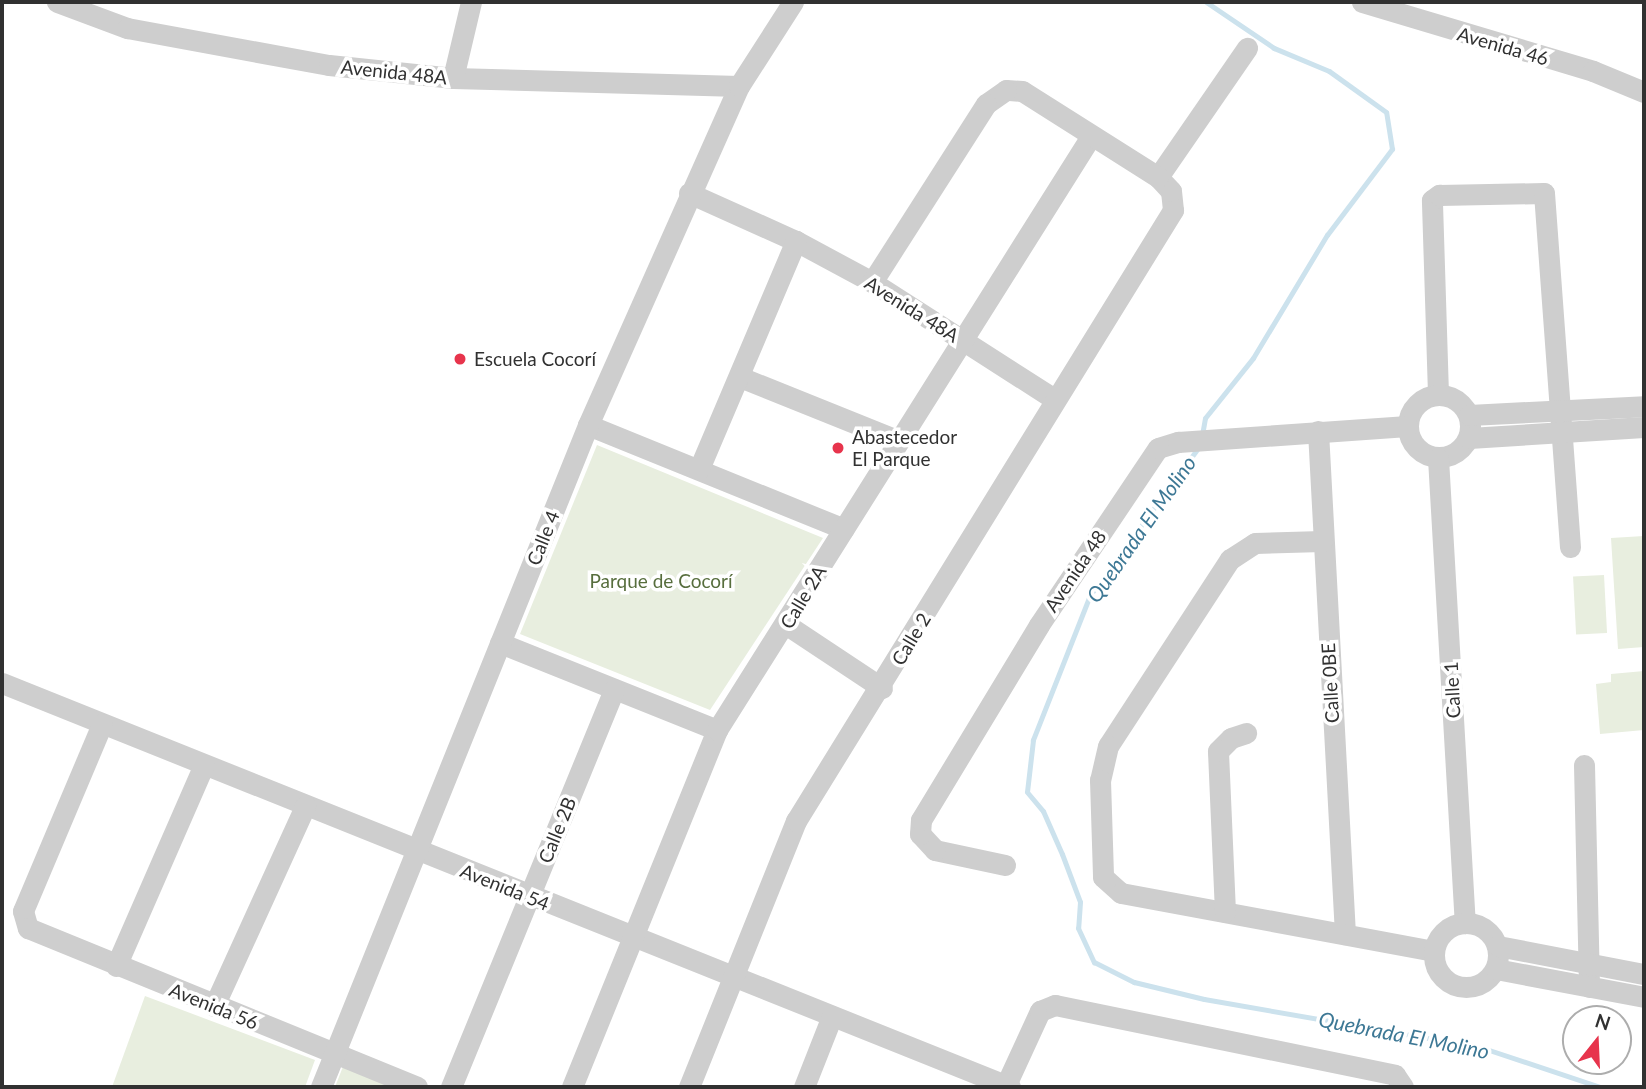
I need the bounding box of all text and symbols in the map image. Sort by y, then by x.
street label: Avenida 46 [1455,22,1551,70]
street label: Avenida 48A [340,55,448,89]
street label: Avenida 48A [861,271,963,347]
place label: Escuela Cocorí [474,348,596,370]
marker: Escuela Cocorí [452,351,468,367]
place label: Abastecedor El Parque [852,426,957,470]
marker: Abastecedor El Parque [830,440,846,456]
water label: Quebrada El Molino [1081,451,1201,607]
street label: Calle 4 [522,507,564,569]
street label: Avenida 48 [1039,526,1111,616]
street label: Calle 2A [775,561,831,633]
park label: Parque de Cocorí [589,570,733,592]
street label: Calle 2 [887,609,935,669]
street label: Calle 0BE [1317,642,1343,724]
street label: Calle 1 [1439,661,1465,719]
street label: Calle 2B [533,794,581,866]
street label: Avenida 54 [457,859,553,915]
street label: Avenida 56 [166,978,262,1034]
north arrow [1562,1005,1632,1075]
water label: Quebrada El Molino [1317,1006,1491,1064]
text: N [1593,1008,1614,1035]

